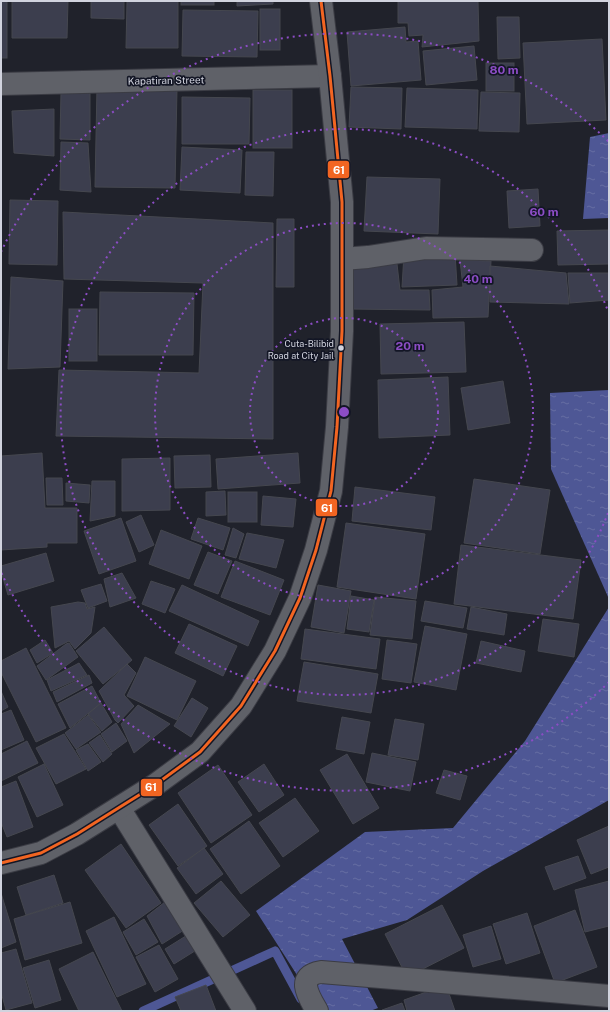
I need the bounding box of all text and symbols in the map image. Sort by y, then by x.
text: 80 m [489,63,519,77]
street label: Kapatiran Street [128,73,204,87]
line badge: 61 [327,160,350,179]
text: 61 [333,164,345,176]
text: 60 m [529,205,559,219]
text: 40 m [463,272,493,286]
place label: Cuta-Bilibid Road at City Jail [268,338,334,361]
text: 20 m [396,339,425,353]
marker: Cuta-Bilibid Road at City Jail [336,343,346,353]
centre of rings [337,405,351,419]
line badge: 61 [315,498,338,517]
text: 61 [321,502,333,514]
line badge: 61 [140,778,163,797]
text: 61 [145,781,157,793]

